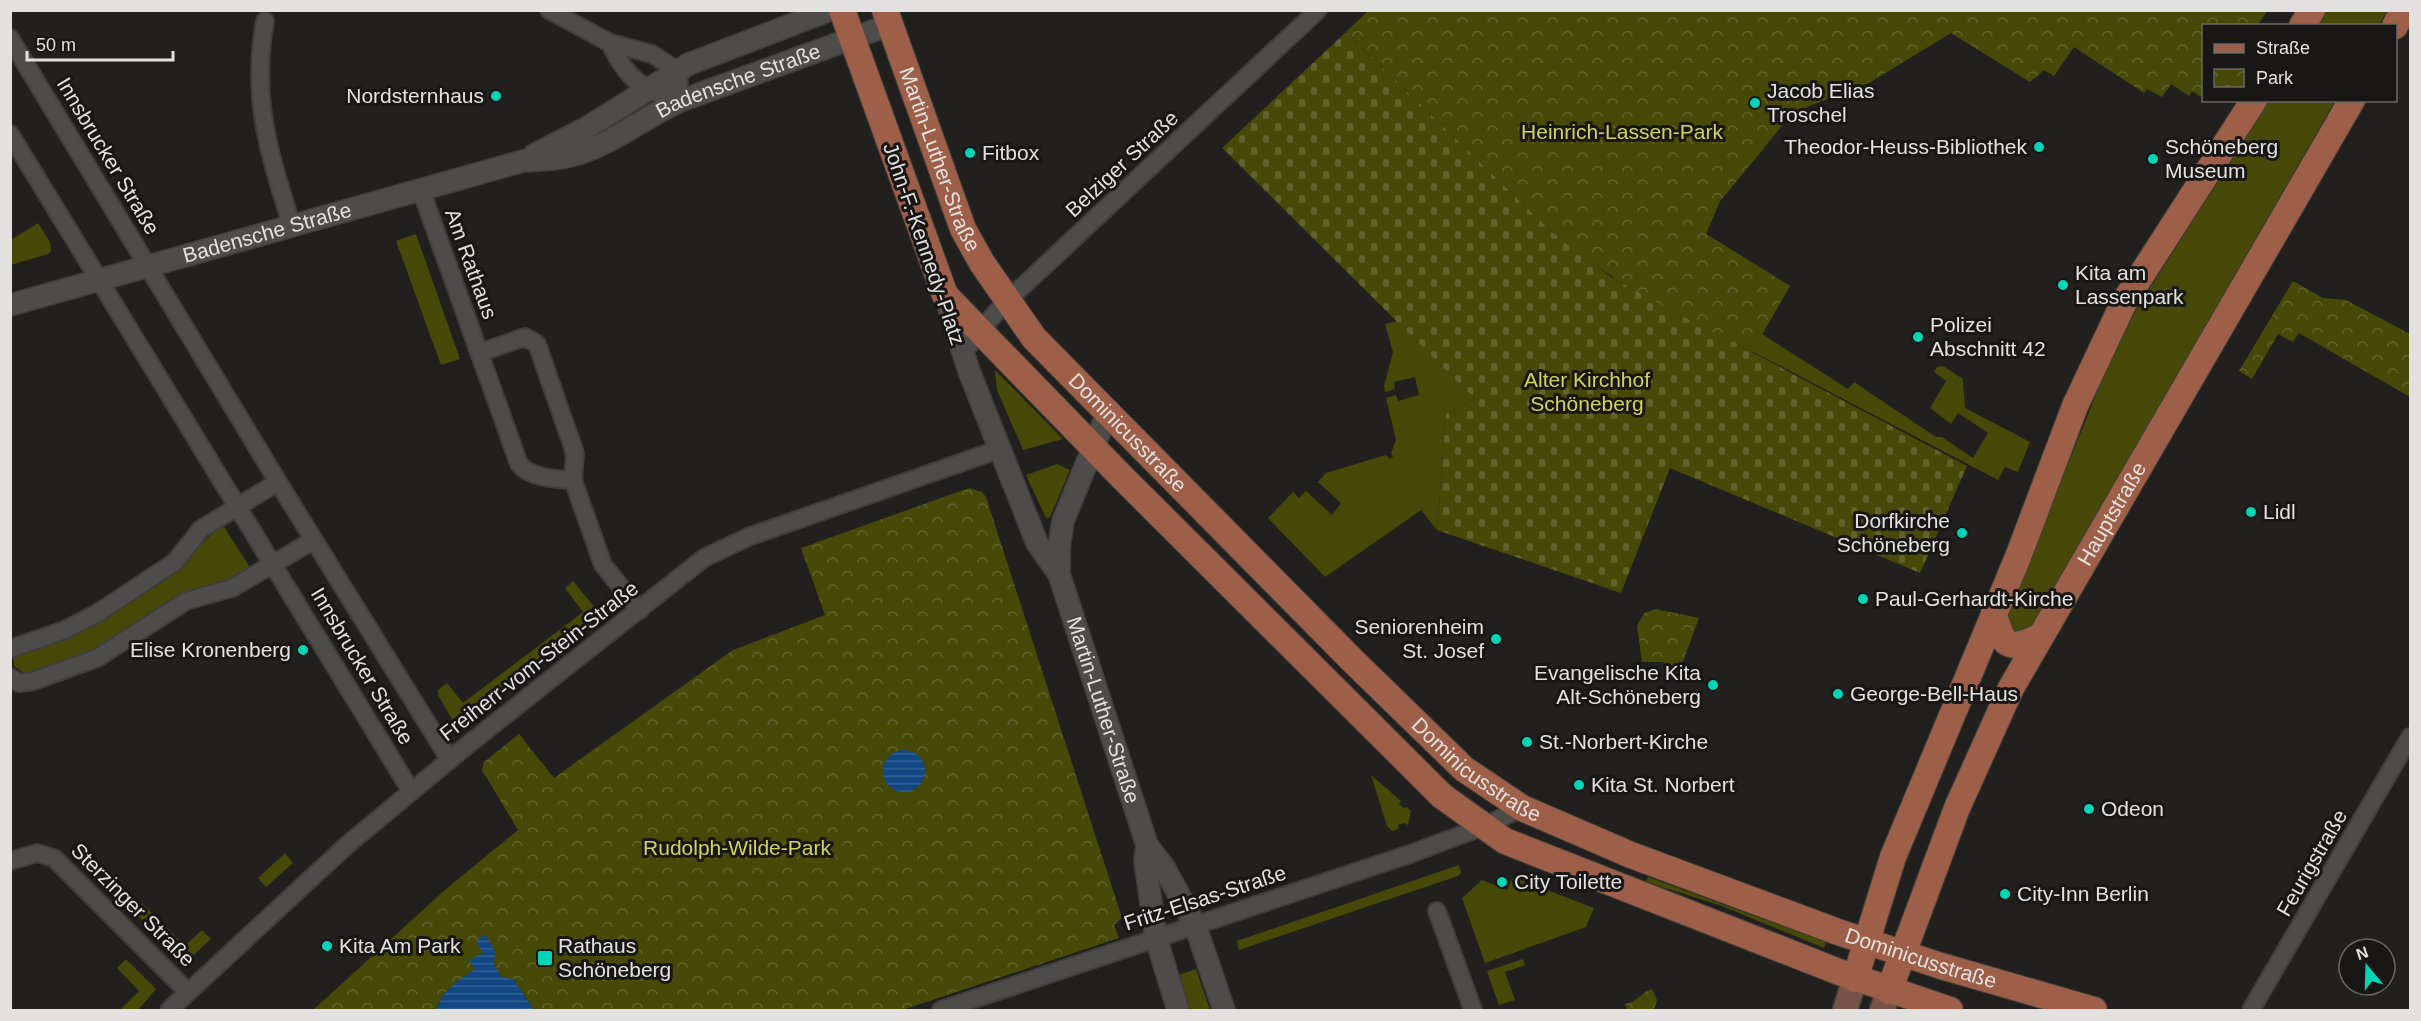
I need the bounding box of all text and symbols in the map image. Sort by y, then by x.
scale bar [27,24,172,62]
legend [2202,24,2397,102]
text: 50 m [36,35,76,55]
text: Straße [2256,38,2310,58]
street label: Badensche Straße [652,39,823,122]
street label: Martin-Luther-Straße [895,64,985,255]
text: Park [2256,68,2294,88]
street label: Innsbrucker Straße [53,73,164,238]
place label: Jacob Elias Troschel [1767,79,1874,126]
place label: Nordsternhaus [346,84,484,107]
marker: Nordsternhaus [489,89,503,103]
marker: Jacob Elias Troschel [1748,96,1762,110]
street label: Belziger Straße [1061,106,1182,221]
park label: Heinrich-Lassen-Park [1521,120,1723,143]
place label: Theodor-Heuss-Bibliothek [1784,135,2027,158]
place label: Schöneberg Museum [2165,135,2278,182]
street label: John-F.-Kennedy-Platz [879,140,970,348]
marker: Theodor-Heuss-Bibliothek [2032,140,2046,154]
place label: Fitbox [982,141,1040,164]
marker: Fitbox [963,146,977,160]
marker: Schöneberg Museum [2146,152,2160,166]
street label: Badensche Straße [180,198,354,267]
street label: Am Rathaus [441,206,502,322]
place label: Kita am Lassenpark [2075,261,2184,308]
marker: Kita am Lassenpark [2056,278,2070,292]
place label: Polizei Abschnitt 42 [1930,313,2046,360]
marker: Polizei Abschnitt 42 [1911,330,1925,344]
street label: Dominicusstraße [1064,368,1192,497]
park label: Alter Kirchhof Schöneberg [1524,368,1650,415]
street label: Hauptstraße [2073,458,2150,569]
place label: Lidl [2263,500,2296,523]
marker: Lidl [2244,505,2258,519]
place label: Dorfkirche Schöneberg [1837,509,1950,556]
marker: Dorfkirche Schöneberg [1955,526,1969,540]
street label: Freiherr-vom-Stein-Straße [435,576,642,745]
street label: Innsbrucker Straße [307,583,418,748]
place label: Paul-Gerhardt-Kirche [1875,587,2073,610]
marker: Paul-Gerhardt-Kirche [1856,592,1870,606]
street label: Martin-Luther-Straße [1063,614,1145,806]
place label: Seniorenheim St. Josef [1354,615,1484,662]
marker: Seniorenheim St. Josef [1489,632,1503,646]
place label: Elise Kronenberg [130,638,291,661]
marker: Elise Kronenberg [296,643,310,657]
place label: Evangelische Kita Alt-Schöneberg [1534,661,1701,708]
marker: Evangelische Kita Alt-Schöneberg [1706,678,1720,692]
place label: George-Bell-Haus [1850,682,2018,705]
marker: George-Bell-Haus [1831,687,1845,701]
street label: Dominicusstraße [1407,713,1545,826]
place label: St.-Norbert-Kirche [1539,730,1708,753]
marker: St.-Norbert-Kirche [1520,735,1534,749]
place label: Kita St. Norbert [1591,773,1735,796]
marker: Kita St. Norbert [1572,778,1586,792]
place label: Odeon [2101,797,2164,820]
marker: Odeon [2082,802,2096,816]
street label: Feurigstraße [2272,805,2351,920]
park label: Rudolph-Wilde-Park [643,836,831,859]
street label: Sterzinger Straße [67,838,200,971]
street label: Fritz-Elsas-Straße [1121,860,1289,935]
place label: City Toilette [1514,870,1622,893]
marker: City Toilette [1495,875,1509,889]
place label: City-Inn Berlin [2017,882,2149,905]
marker: City-Inn Berlin [1998,887,2012,901]
street label: Dominicusstraße [1842,923,1999,992]
place label: Kita Am Park [339,934,461,957]
place label: Rathaus Schöneberg [558,934,671,981]
north arrow [2337,937,2397,997]
marker: Kita Am Park [320,939,334,953]
text: N [2354,943,2371,963]
marker: Rathaus Schöneberg [536,949,554,967]

